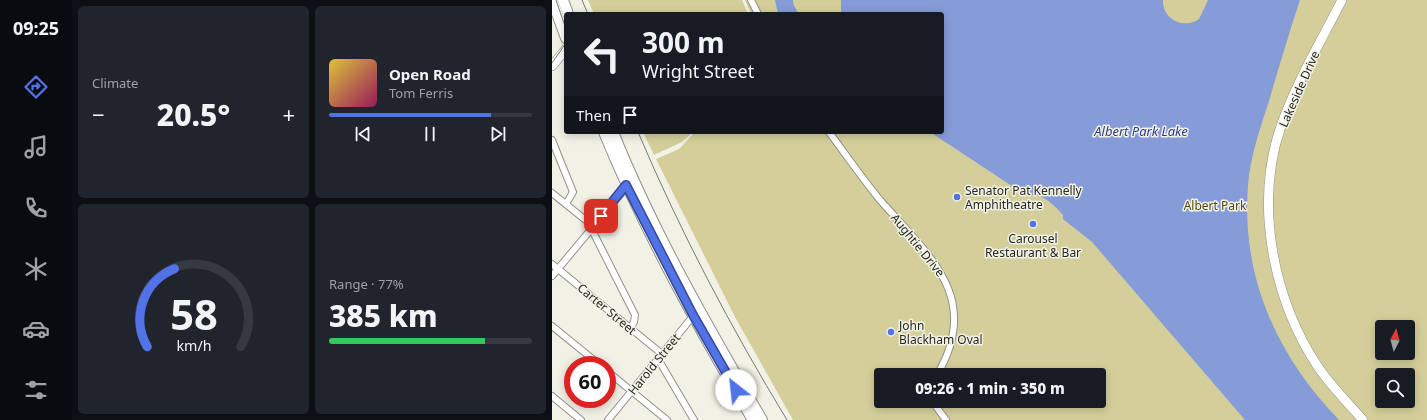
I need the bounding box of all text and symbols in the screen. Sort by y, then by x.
text: 09:25 [13,16,59,40]
text: 300 m [642,23,725,61]
icon: left [576,28,628,80]
street label: Lakeside Drive [1275,48,1324,130]
text: Wright Street [642,59,754,83]
text: Open Road [389,64,471,84]
icon: directions [22,73,50,101]
text: Climate [92,74,138,92]
text: Tom Ferris [389,84,453,102]
text: 20.5° [157,94,230,135]
text: − [92,99,105,129]
text: + [282,99,295,129]
icon: arrive [619,104,641,126]
text: Then [576,105,611,125]
water label: Albert Park Lake [1093,122,1188,140]
icon: previous [352,123,374,145]
icon: pause [419,123,441,145]
icon: next [487,123,509,145]
icon: music [22,133,50,161]
place label: Senator Pat Kennelly Amphitheatre [965,182,1083,213]
marker: Senator Pat Kennelly Amphitheatre [952,192,962,202]
icon: phone [22,194,50,222]
park label: Albert Park [1184,197,1247,214]
pin [584,199,618,233]
icon: arrive [590,205,612,227]
street label: Aughtie Drive [887,210,949,280]
marker: Carousel Restaurant & Bar [1028,219,1038,229]
place label: Carousel Restaurant & Bar [985,230,1081,261]
icon: climate [22,255,50,283]
text: Range · 77% [329,275,404,293]
street label: Carter Street [574,279,641,339]
text: 58 [170,286,217,342]
text: 385 km [329,295,438,336]
icon: car [22,315,50,343]
place label: John Blackham Oval [898,317,983,348]
north arrow [1375,320,1415,360]
map controls [1375,320,1415,408]
marker: John Blackham Oval [886,327,896,337]
street label: Harold Street [624,329,685,398]
text: km/h [176,336,211,355]
speed limit sign: 60 [564,356,616,408]
button: search [1375,368,1415,408]
position arrow [715,369,757,411]
icon: filters [22,376,50,404]
text: 09:26 · 1 min · 350 m [915,378,1065,398]

